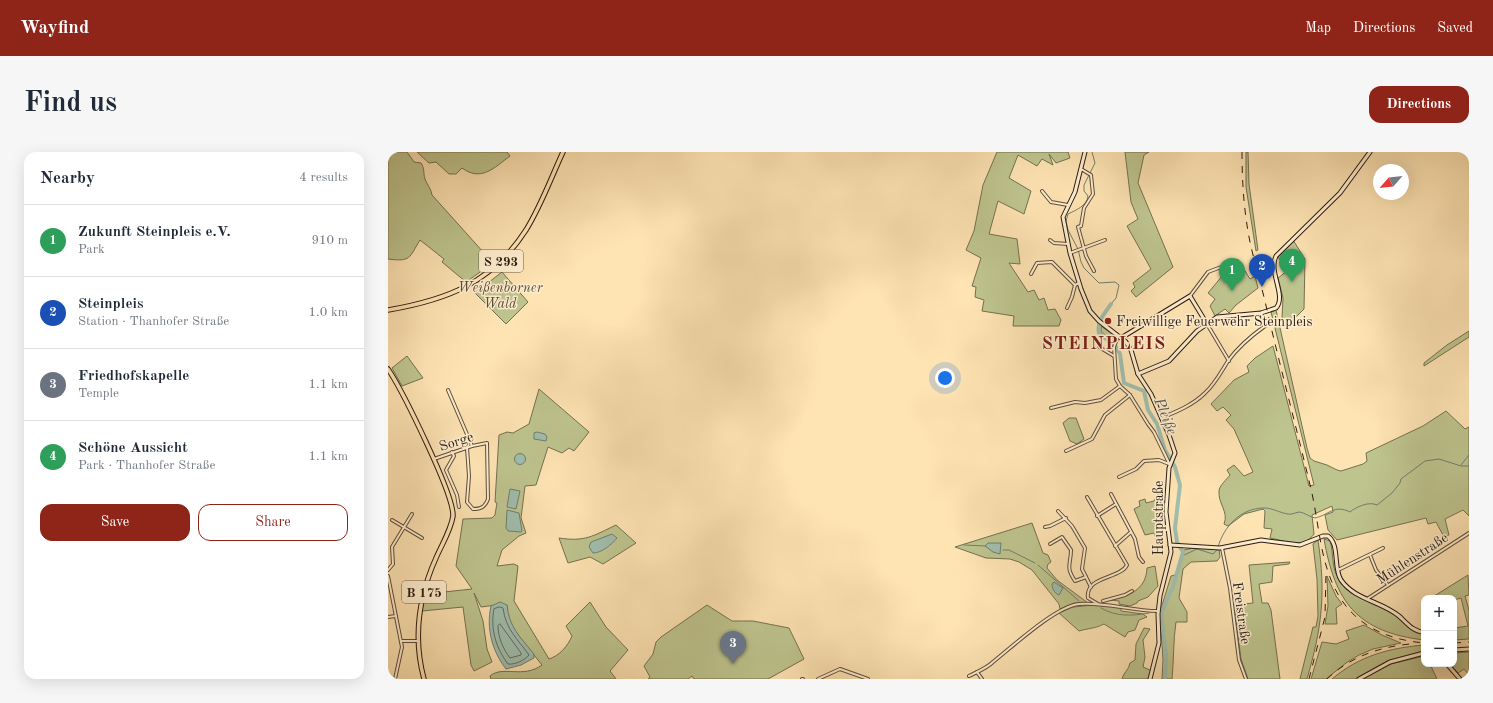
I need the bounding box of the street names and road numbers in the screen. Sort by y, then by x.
road number: S 293 [479,250,523,272]
street label: Sorge [437,430,475,454]
street label: Hauptstraße [1152,480,1166,556]
street label: Mühlenstraße [1374,531,1451,587]
road number: B 175 [402,581,446,603]
street label: Freistraße [1230,581,1252,645]

